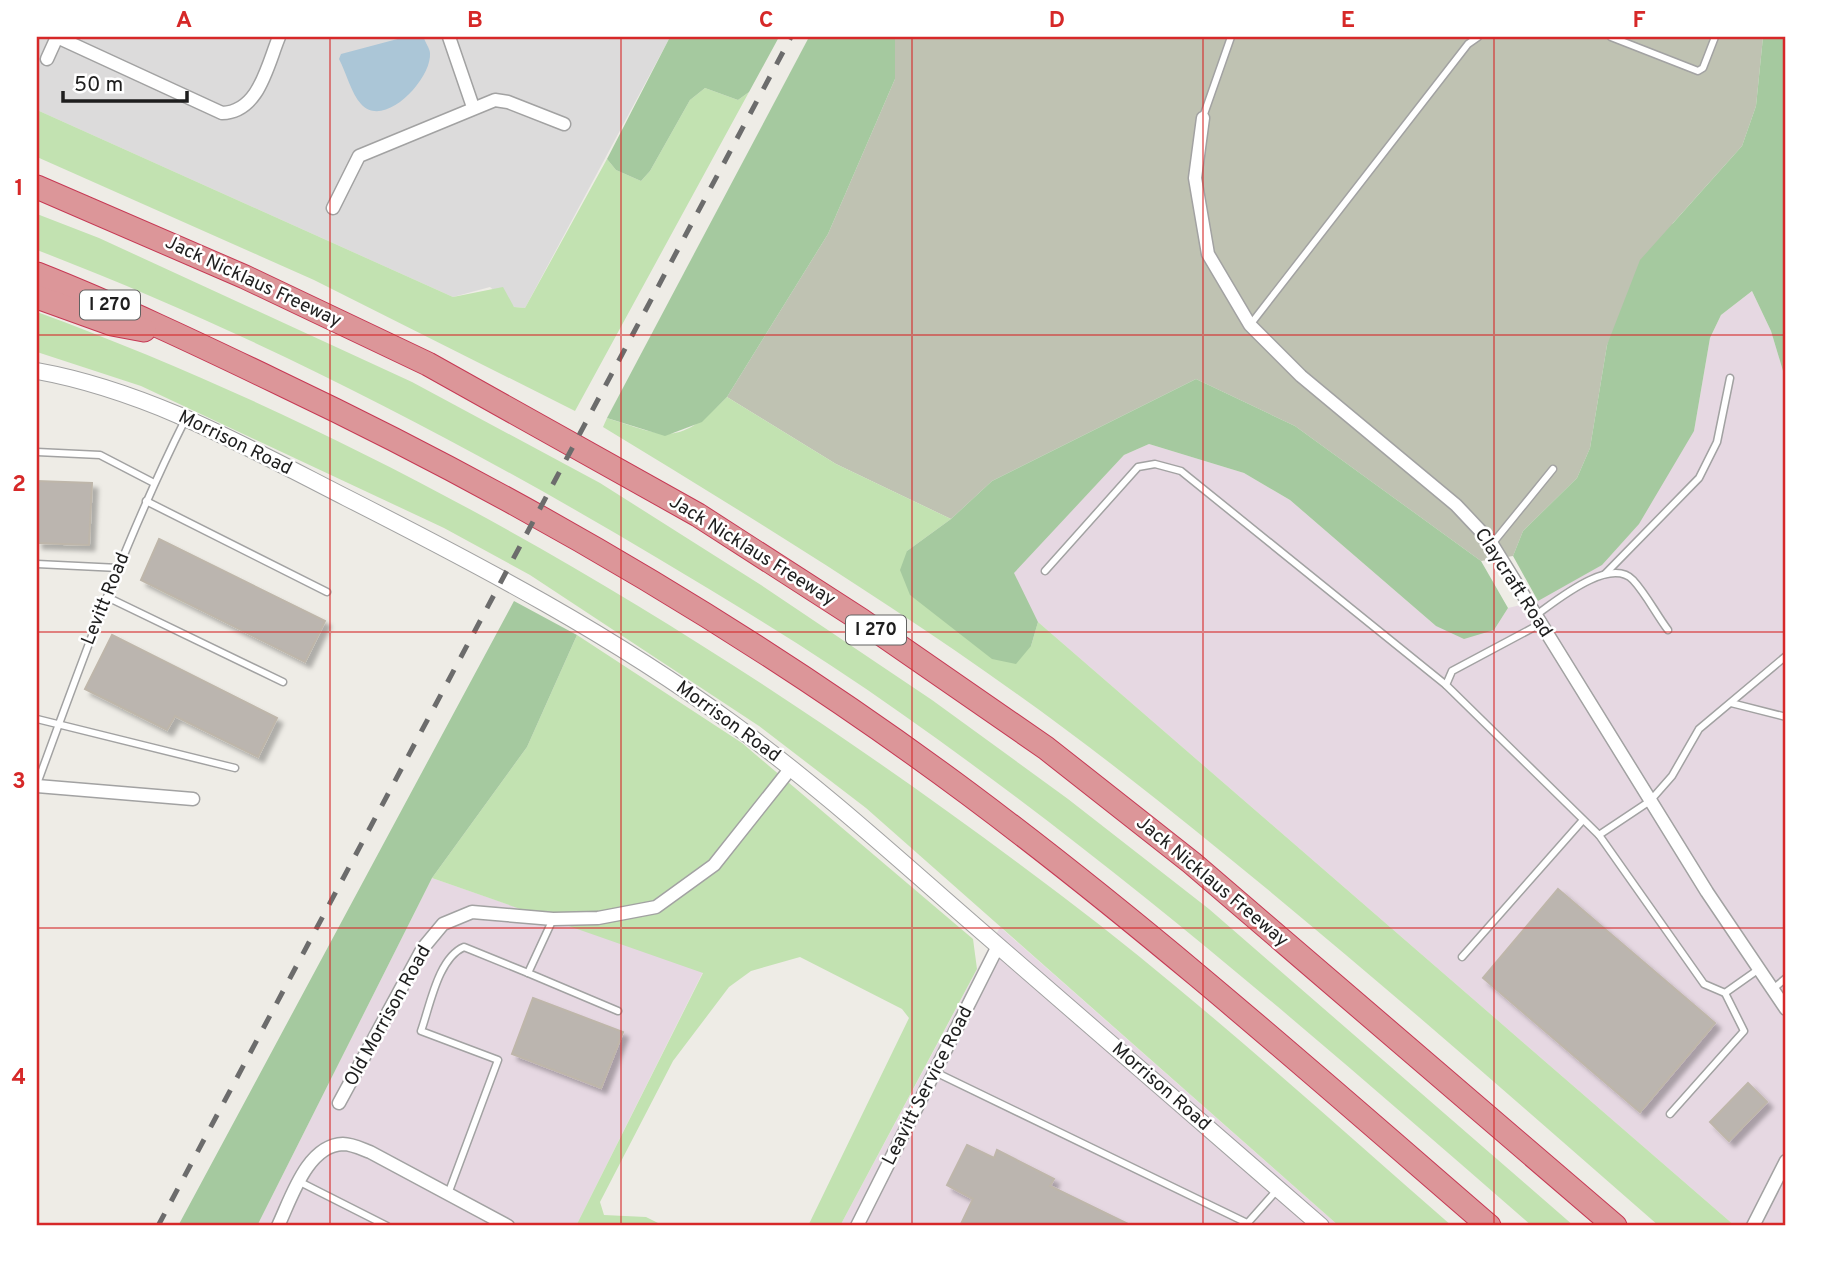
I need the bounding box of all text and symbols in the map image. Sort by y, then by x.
text: A [176,7,192,36]
text: B [467,7,483,36]
text: C [759,7,773,36]
text: D [1049,7,1065,36]
text: E [1341,7,1355,36]
text: F [1632,7,1646,36]
scale bar [63,60,187,104]
text: 50 m [74,72,123,99]
text: 1 [14,175,24,204]
street label: Jack Nicklaus Freeway [161,231,345,333]
road number: I 270 [80,290,140,320]
street label: Morrison Road [174,405,296,481]
text: 2 [12,471,26,500]
street label: Jack Nicklaus Freeway [664,490,840,612]
street label: Claycraft Road [1469,524,1557,642]
street label: Levitt Road [77,549,135,649]
road number: I 270 [846,616,906,644]
street label: Morrison Road [671,676,785,768]
text: 3 [12,768,26,797]
street label: Jack Nicklaus Freeway [1131,811,1293,953]
street label: Old Morrison Road [339,941,437,1091]
street label: Leavitt Service Road [877,1002,979,1170]
street label: Morrison Road [1106,1037,1216,1137]
text: 4 [12,1064,26,1093]

